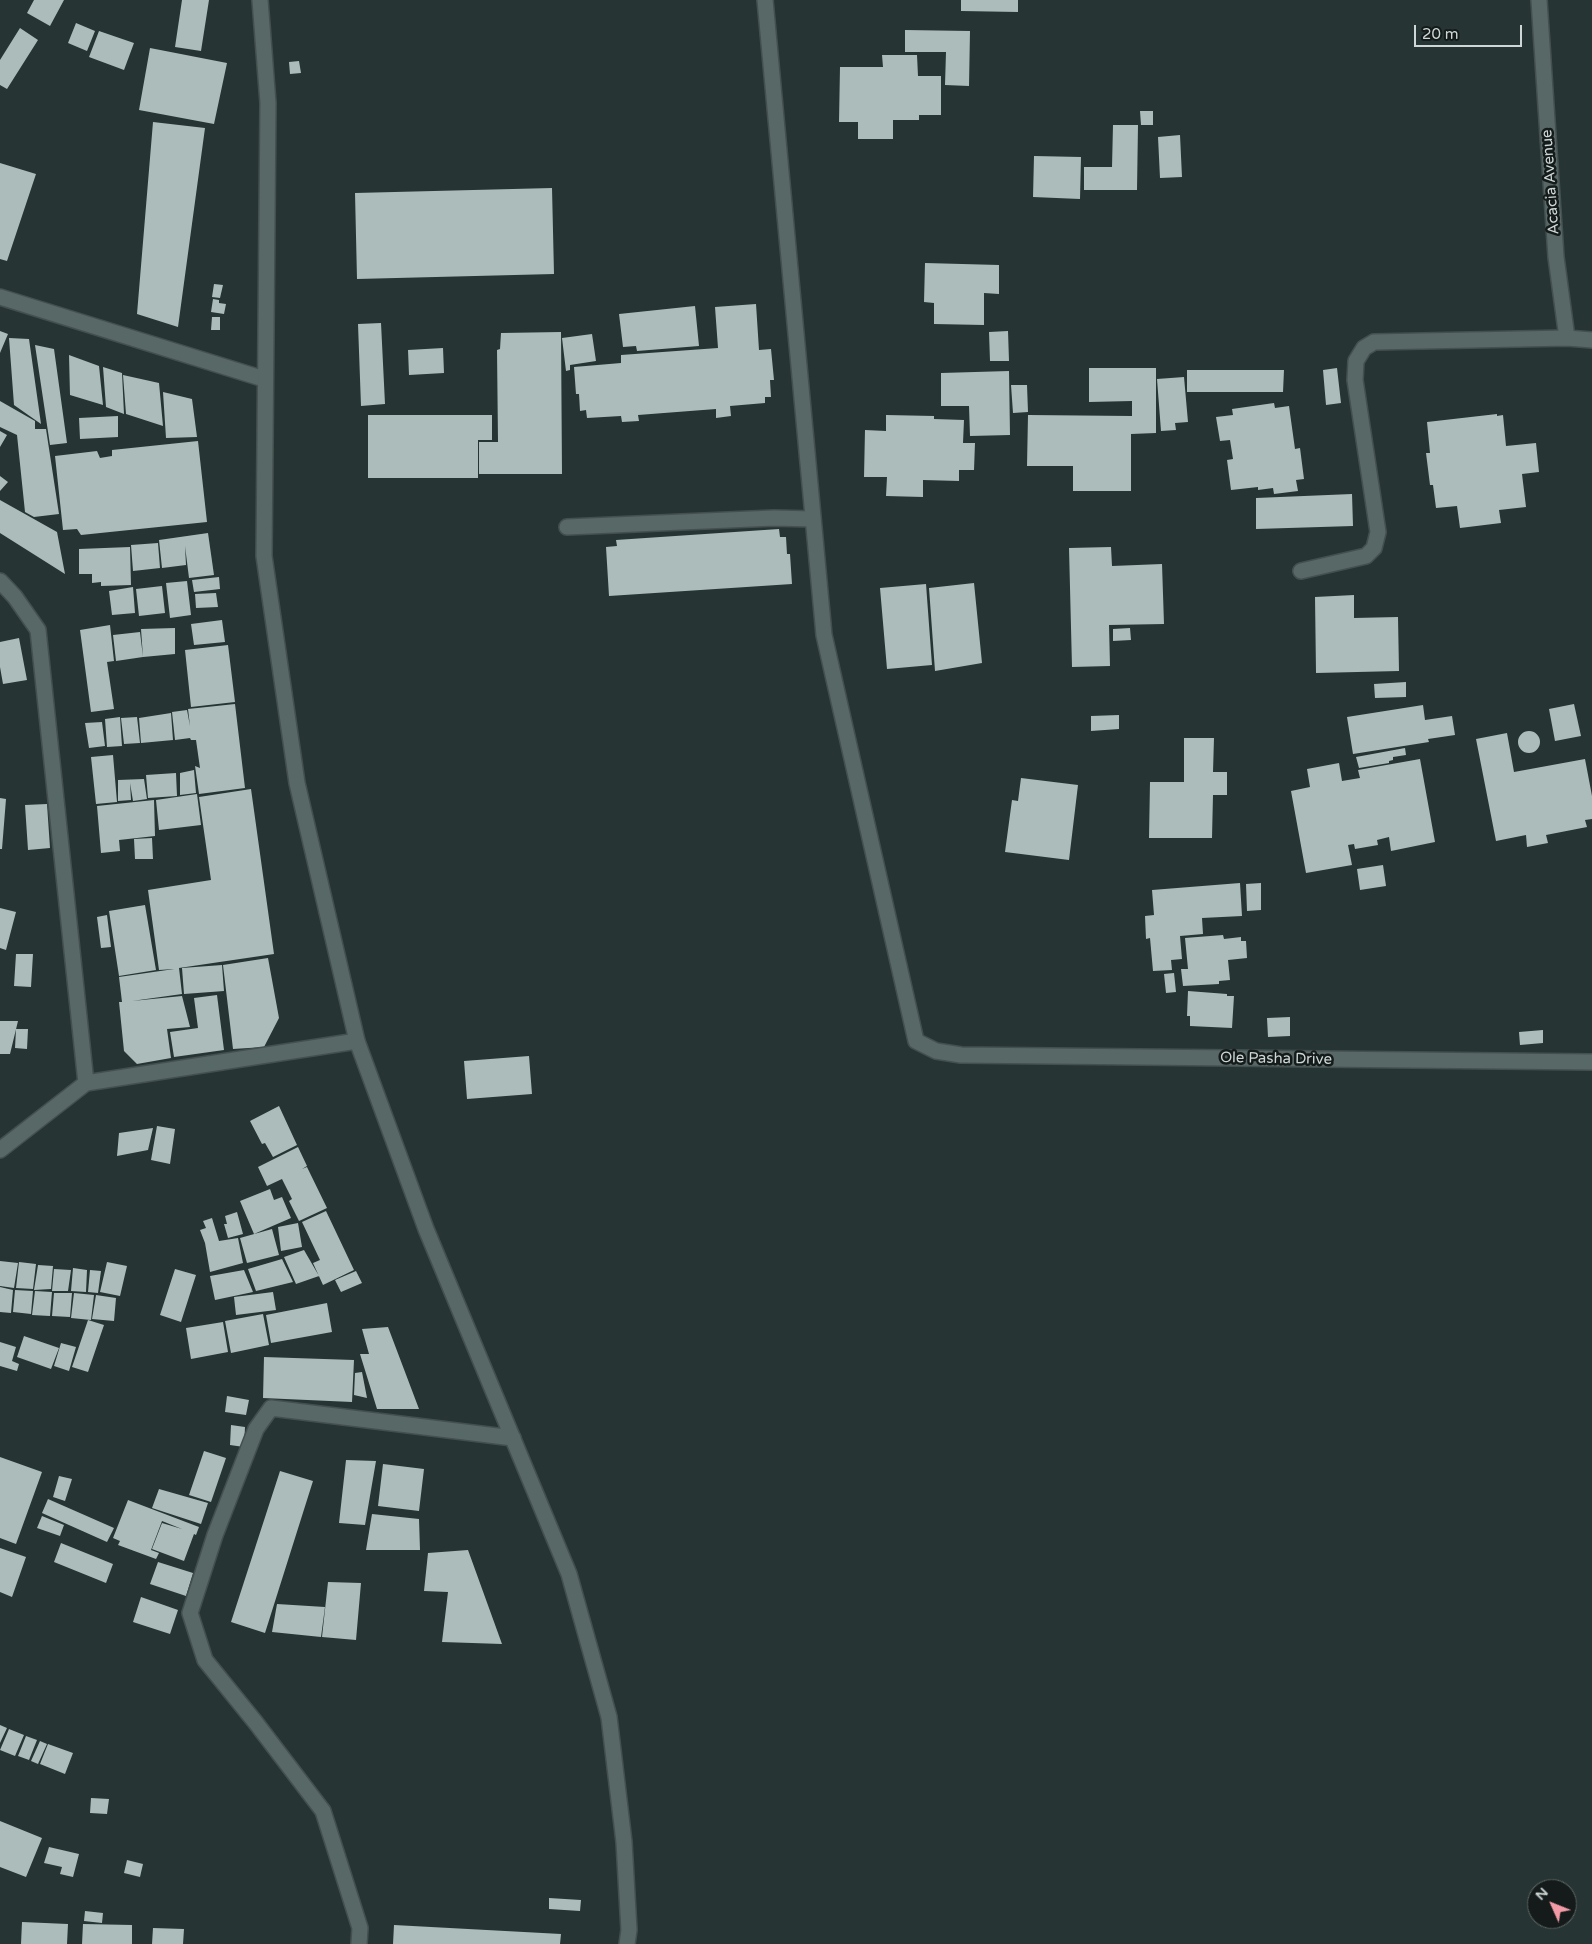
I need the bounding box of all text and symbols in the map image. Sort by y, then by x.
scale bar [1417,15,1524,47]
text: 20 m [1422,25,1459,43]
street label: Acacia Avenue [1538,129,1564,235]
street label: Ole Pasha Drive [1220,1049,1332,1069]
north arrow [1527,1879,1577,1929]
text: N [1532,1884,1552,1904]

